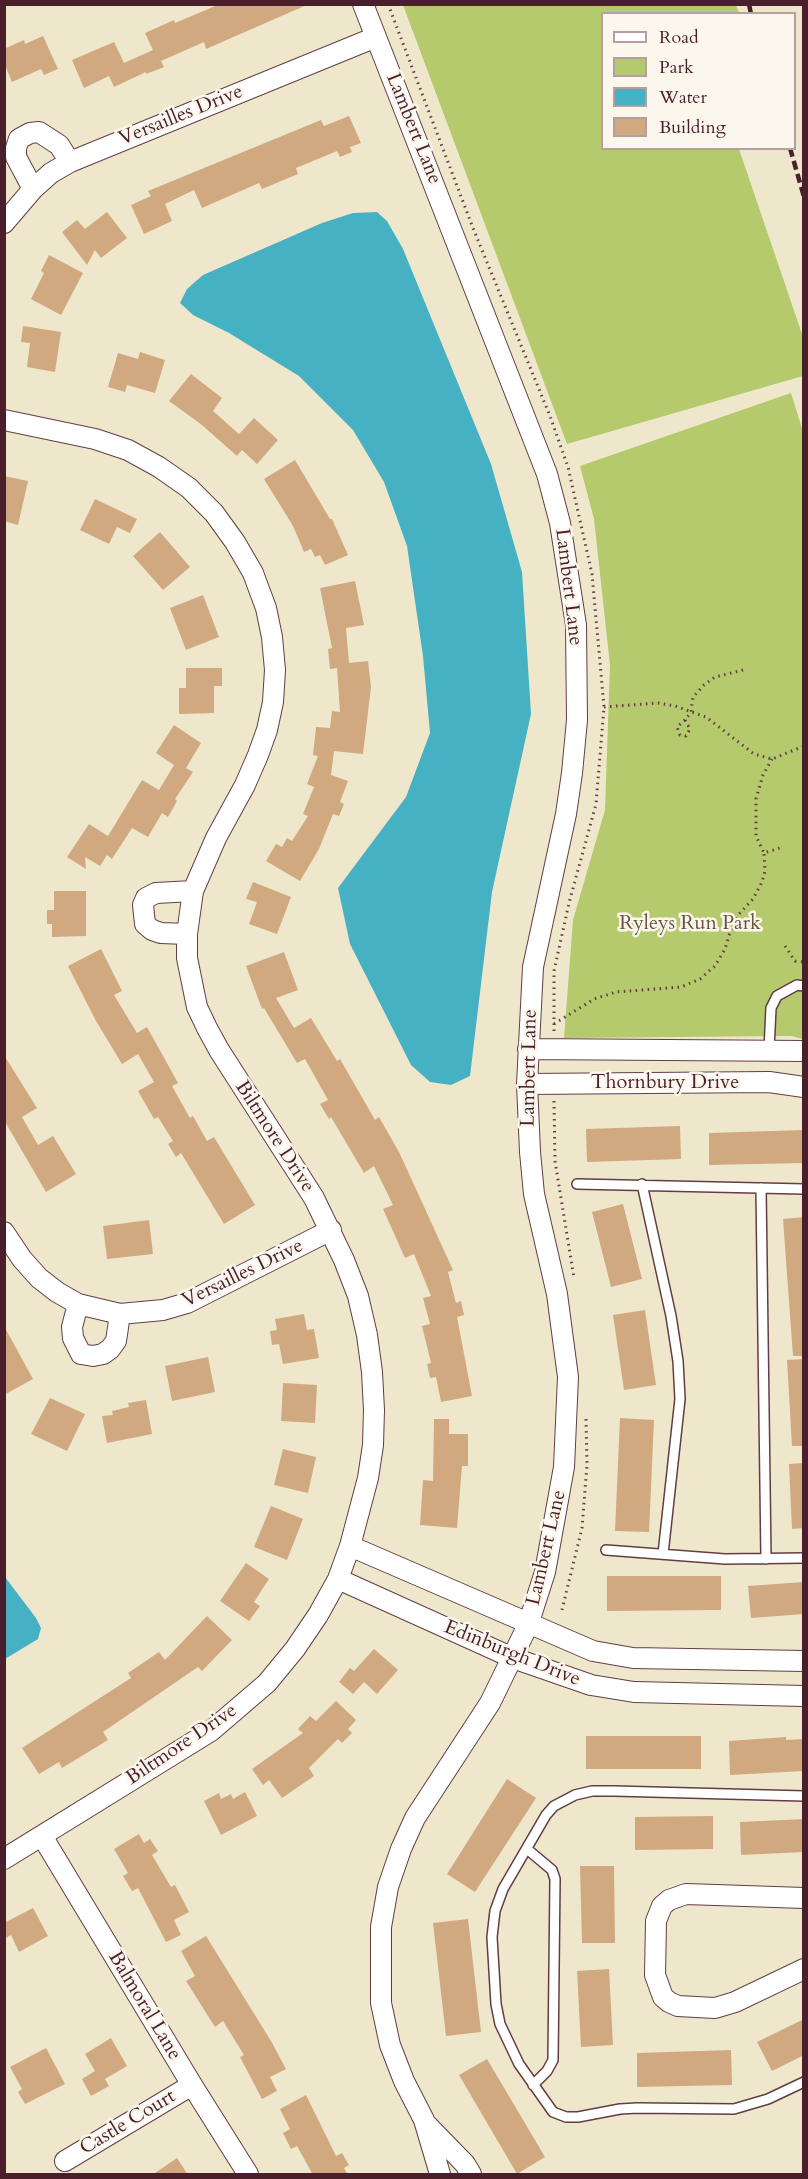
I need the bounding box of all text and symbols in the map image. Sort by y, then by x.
legend [601,12,796,150]
text: Road [659,25,699,50]
text: Park [659,55,694,80]
street label: Lambert Lane [380,70,446,188]
street label: Versailles Drive [115,80,247,152]
text: Water [659,85,707,110]
text: Building [659,115,726,140]
street label: Lambert Lane [549,527,587,647]
park label: Ryleys Run Park [619,912,761,936]
street label: Lambert Lane [517,1009,543,1127]
street label: Thornbury Drive [591,1071,739,1095]
street label: Biltmore Drive [229,1077,319,1197]
street label: Versailles Drive [179,1234,307,1314]
street label: Lambert Lane [522,1488,572,1608]
street label: Edinburgh Drive [440,1616,584,1692]
street label: Biltmore Drive [122,1699,242,1791]
street label: Balmoral Lane [102,1947,186,2065]
street label: Castle Court [76,2085,180,2161]

